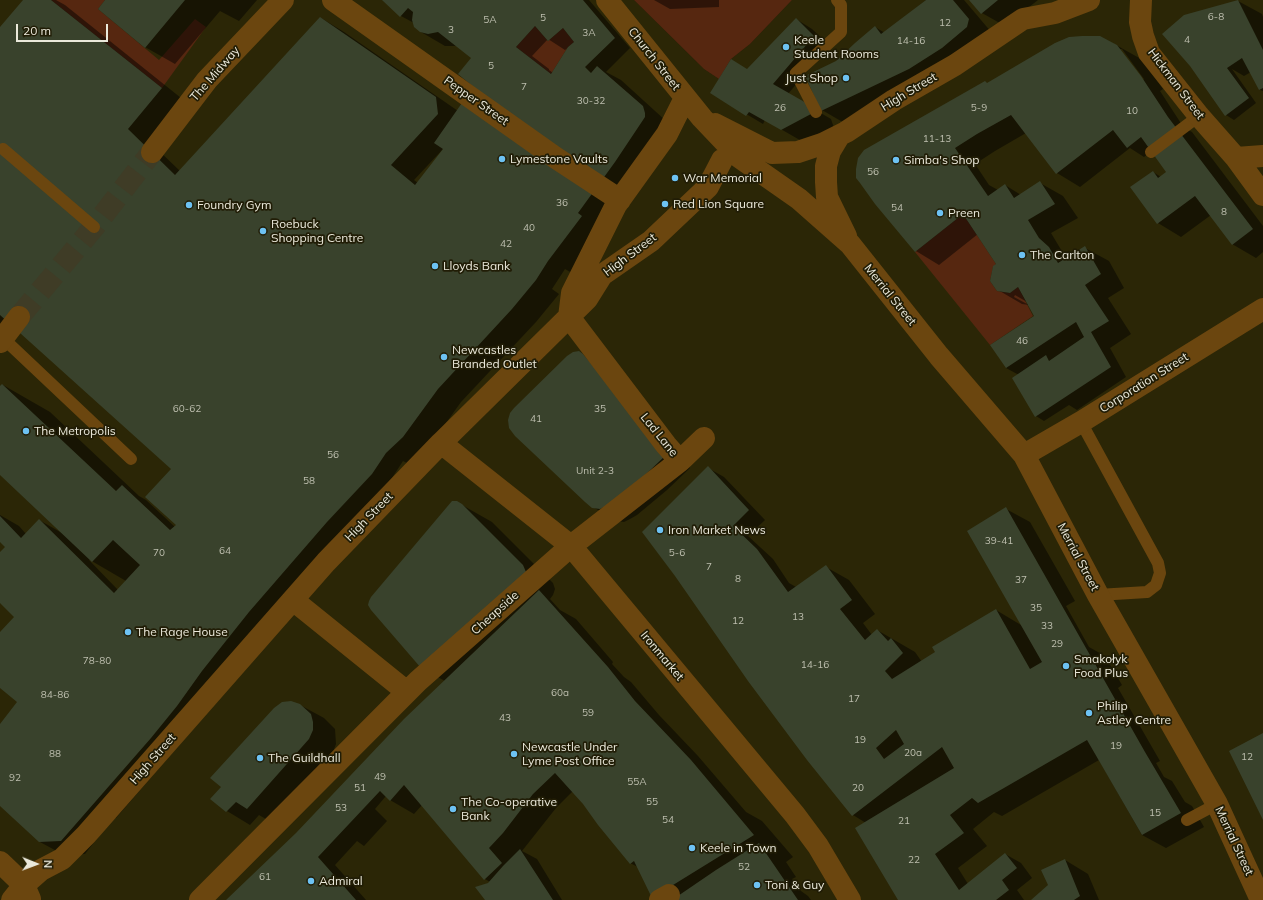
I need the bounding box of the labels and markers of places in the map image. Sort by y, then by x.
place label: Keele Student Rooms [794,33,879,61]
marker: Keele Student Rooms [781,42,791,52]
place label: Just Shop [785,71,838,85]
marker: Just Shop [841,73,851,83]
place label: Lymestone Vaults [510,152,608,166]
place label: Simba's Shop [904,153,980,167]
marker: Lymestone Vaults [497,154,507,164]
marker: Simba's Shop [891,155,901,165]
place label: War Memorial [683,171,762,185]
marker: War Memorial [670,173,680,183]
place label: Red Lion Square [673,197,764,211]
place label: Foundry Gym [197,198,271,212]
marker: Red Lion Square [660,199,670,209]
marker: Foundry Gym [184,200,194,210]
place label: Preen [948,206,980,220]
marker: Preen [935,208,945,218]
place label: Roebuck Shopping Centre [271,217,363,245]
marker: Roebuck Shopping Centre [258,226,268,236]
place label: The Carlton [1030,248,1094,262]
marker: The Carlton [1017,250,1027,260]
place label: Lloyds Bank [443,259,510,273]
marker: Lloyds Bank [430,261,440,271]
place label: Newcastles Branded Outlet [452,343,537,371]
marker: Newcastles Branded Outlet [439,352,449,362]
place label: The Metropolis [34,424,116,438]
marker: The Metropolis [21,426,31,436]
place label: Iron Market News [668,523,766,537]
marker: Iron Market News [655,525,665,535]
place label: The Rage House [136,625,228,639]
marker: The Rage House [123,627,133,637]
place label: Smakołyk Food Plus [1074,652,1128,680]
marker: Smakołyk Food Plus [1061,661,1071,671]
place label: Philip Astley Centre [1097,699,1171,727]
marker: Philip Astley Centre [1084,708,1094,718]
place label: Newcastle Under Lyme Post Office [522,740,617,768]
marker: Newcastle Under Lyme Post Office [509,749,519,759]
place label: The Guildhall [268,751,340,765]
marker: The Guildhall [255,753,265,763]
place label: The Co-operative Bank [461,795,557,823]
marker: The Co-operative Bank [448,804,458,814]
place label: Keele in Town [700,841,777,855]
marker: Keele in Town [687,843,697,853]
place label: Admiral [319,874,363,888]
marker: Admiral [306,876,316,886]
place label: Toni & Guy [765,878,824,892]
marker: Toni & Guy [752,880,762,890]

